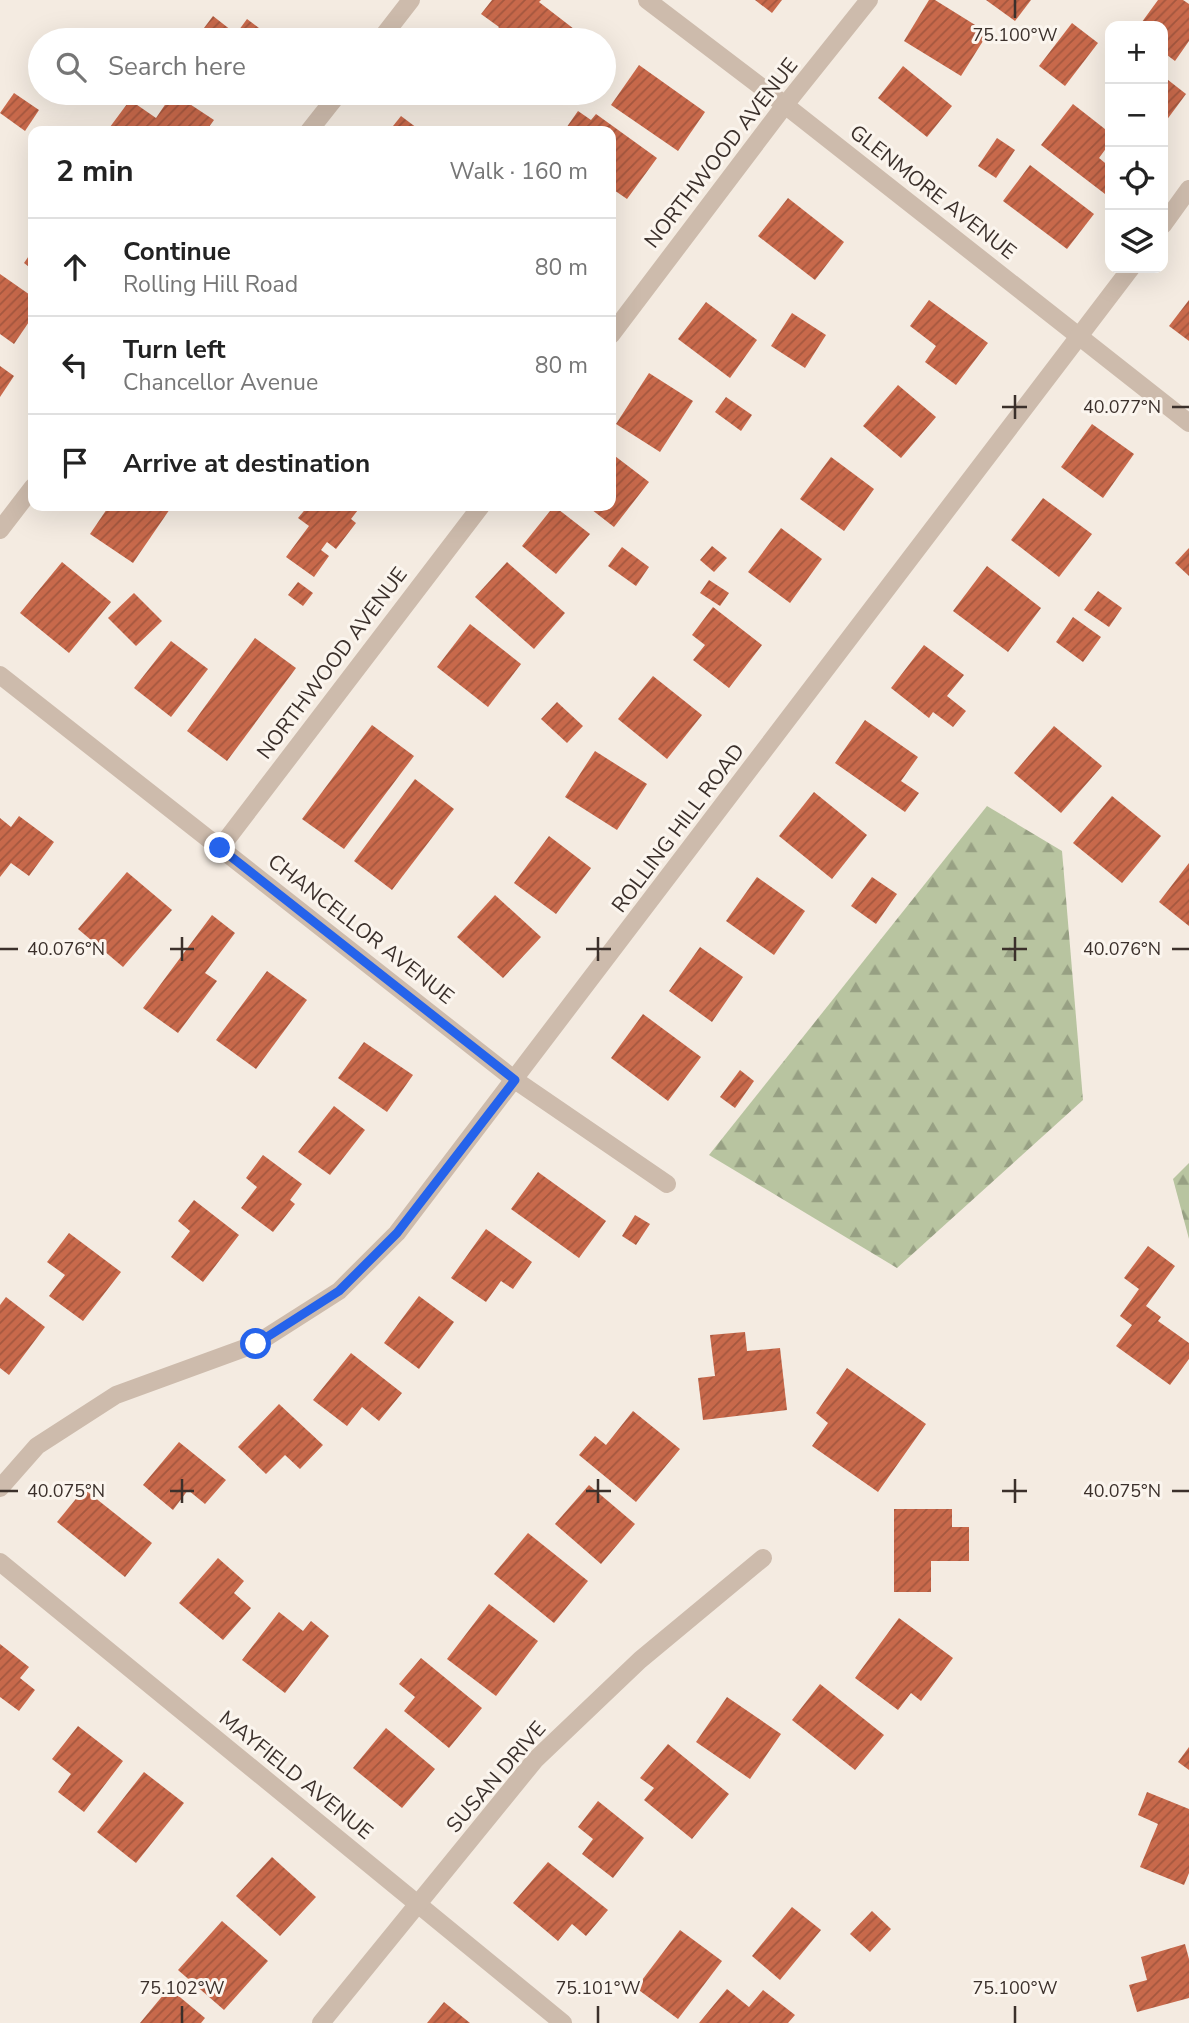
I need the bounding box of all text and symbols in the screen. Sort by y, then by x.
map controls [1105,21,1168,273]
button: + [1105,21,1168,84]
text: 75.100°W [973,23,1058,47]
search box [28,28,616,105]
icon: search [52,48,90,86]
text: Search here [108,49,246,84]
street label: NORTHWOOD AVENUE [638,52,804,254]
button: − [1105,84,1168,147]
street label: GLENMORE AVENUE [844,118,1022,266]
button: locate [1105,147,1168,210]
text: 2 min [56,151,134,192]
text: Walk · 160 m [449,156,588,187]
button: layers [1105,210,1168,273]
text: Continue [123,234,231,269]
icon: ahead [56,248,94,286]
text: 80 m [535,252,588,283]
text: Rolling Hill Road [123,269,298,300]
text: Turn left [123,332,226,367]
icon: left [56,346,94,384]
text: 80 m [535,350,588,381]
text: Chancellor Avenue [123,367,318,398]
text: 40.077°N [1083,395,1161,419]
icon: arrive [56,444,94,482]
text: Arrive at destination [123,446,370,481]
street label: NORTHWOOD AVENUE [250,561,414,765]
street label: ROLLING HILL ROAD [605,738,751,918]
route end [204,832,235,863]
street label: CHANCELLOR AVENUE [262,848,460,1010]
text: 40.076°N [27,937,105,961]
text: 40.076°N [1083,937,1161,961]
route start [240,1328,271,1359]
text: 40.075°N [27,1479,105,1503]
text: 40.075°N [1083,1479,1161,1503]
street label: MAYFIELD AVENUE [213,1704,379,1846]
street label: SUSAN DRIVE [440,1715,552,1839]
text: 75.102°W [140,1976,225,2000]
text: 75.101°W [556,1976,641,2000]
text: 75.100°W [973,1976,1058,2000]

